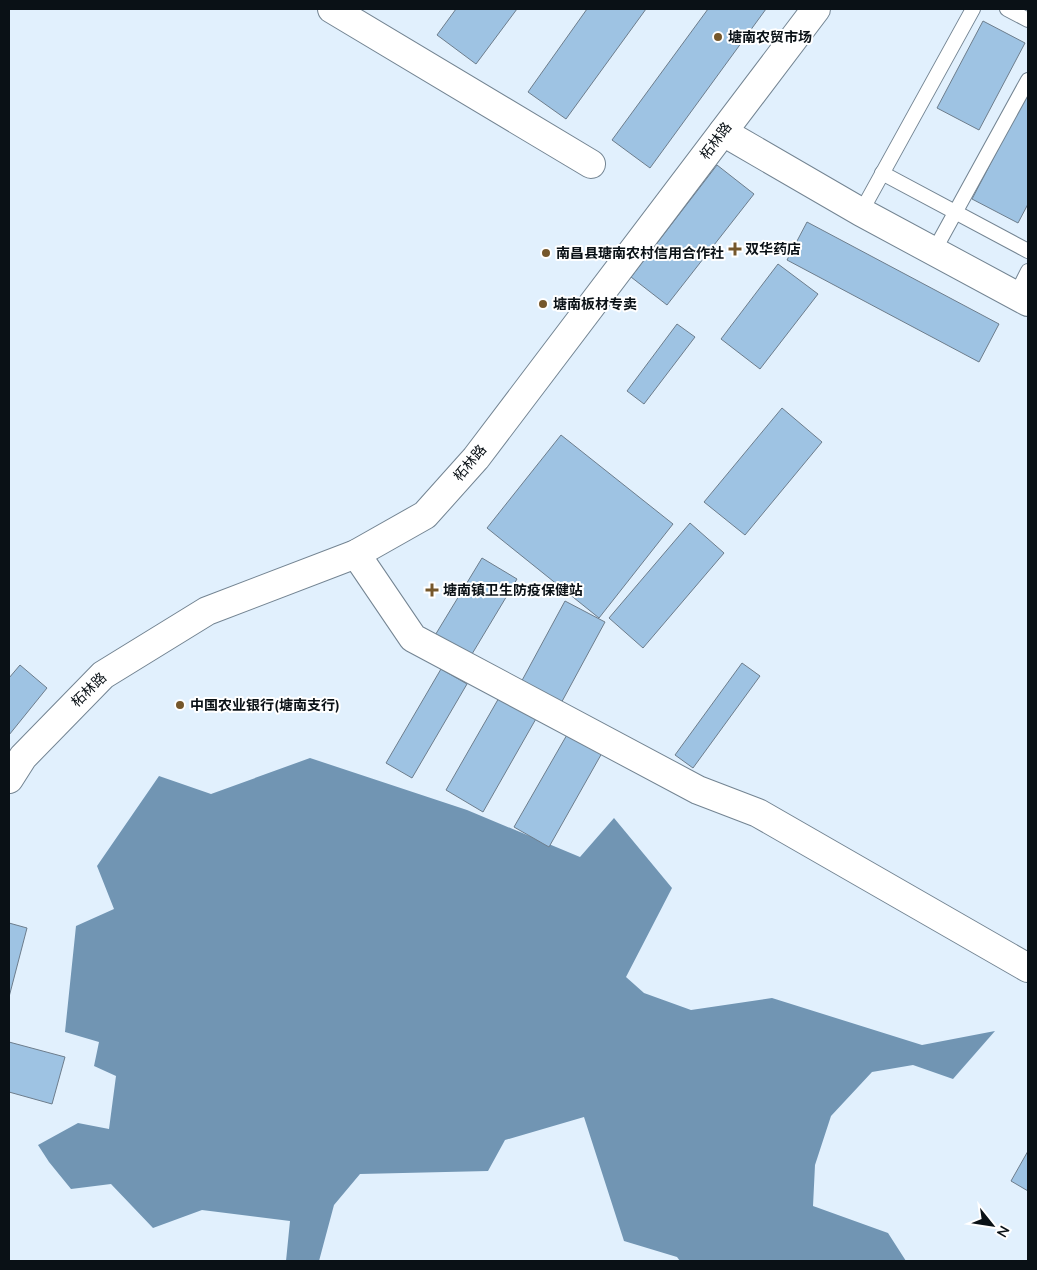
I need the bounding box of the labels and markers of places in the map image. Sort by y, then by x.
place label: 塘南农贸市场 [728,28,812,47]
marker: 塘南农贸市场 [712,31,724,43]
place label: 双华药店 [745,240,801,259]
marker: 双华药店 [729,243,741,255]
place label: 南昌县瑭南农村信用合作社 [556,244,724,263]
marker: 南昌县瑭南农村信用合作社 [540,247,552,259]
place label: 塘南板材专卖 [553,295,637,314]
marker: 塘南板材专卖 [537,298,549,310]
place label: 塘南镇卫生防疫保健站 [443,581,583,600]
marker: 塘南镇卫生防疫保健站 [425,583,439,597]
place label: 中国农业银行(塘南支行) [190,696,340,715]
marker: 中国农业银行(塘南支行) [174,699,186,711]

